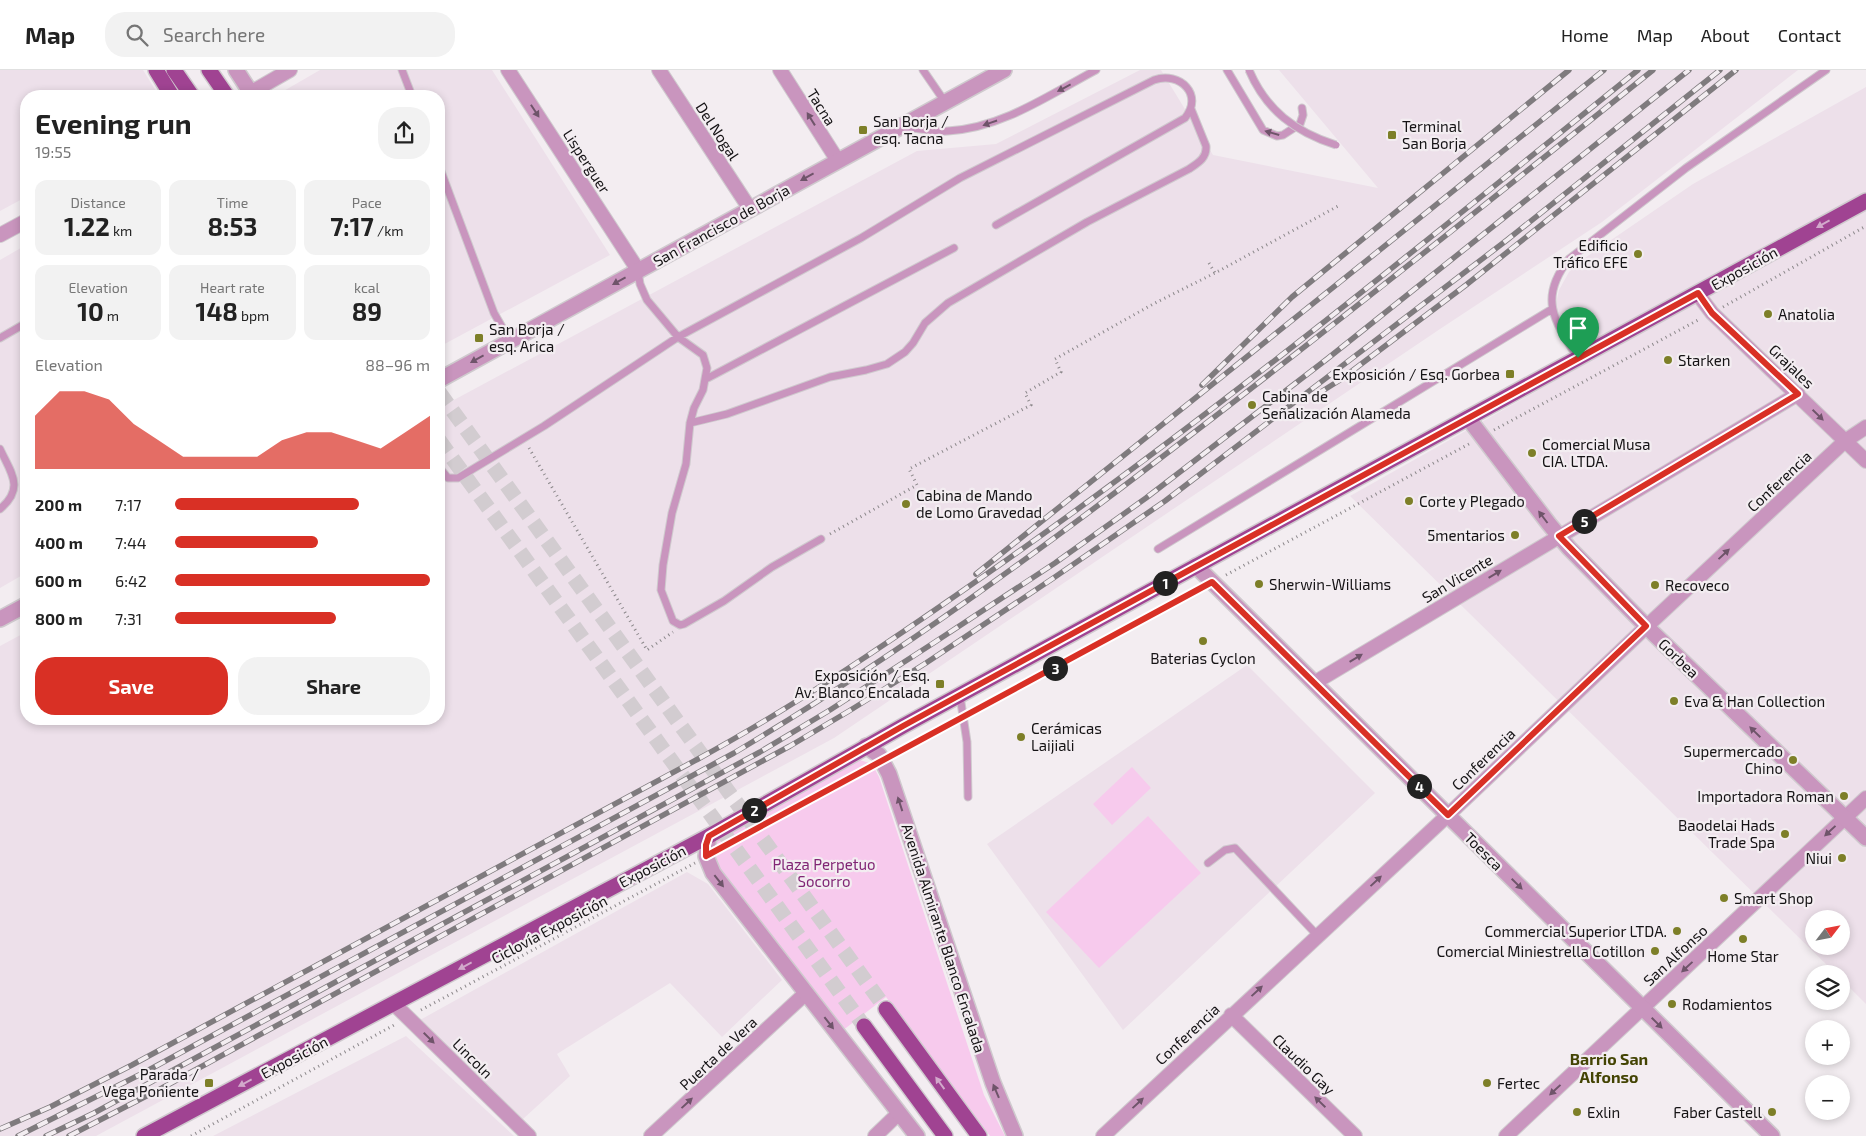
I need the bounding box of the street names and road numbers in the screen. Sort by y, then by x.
street label: Tacna [804,85,840,129]
street label: Del Nogal [693,99,744,164]
street label: Lisperguer [560,126,614,196]
street label: San Francisco de Borja [650,180,793,271]
street label: Exposición [1708,242,1780,294]
street label: Grajales [1765,340,1818,393]
street label: Conferencia [1743,447,1815,515]
street label: San Vicente [1419,550,1495,606]
street label: Gorbea [1655,635,1703,681]
street label: Conferencia [1448,724,1518,794]
street label: Avenida Almirante Blanco Encalada [898,821,990,1055]
street label: Toesca [1461,828,1507,874]
street label: Exposición [615,841,689,891]
street label: Ciclovía Exposición [488,891,610,967]
street label: San Alfonso [1639,921,1711,989]
street label: Conferencia [1151,1000,1223,1068]
street label: Puerta de Vera [676,1013,760,1093]
street label: Claudio Gay [1269,1030,1339,1098]
street label: Exposición [257,1032,331,1082]
street label: Lincoln [449,1034,497,1082]

